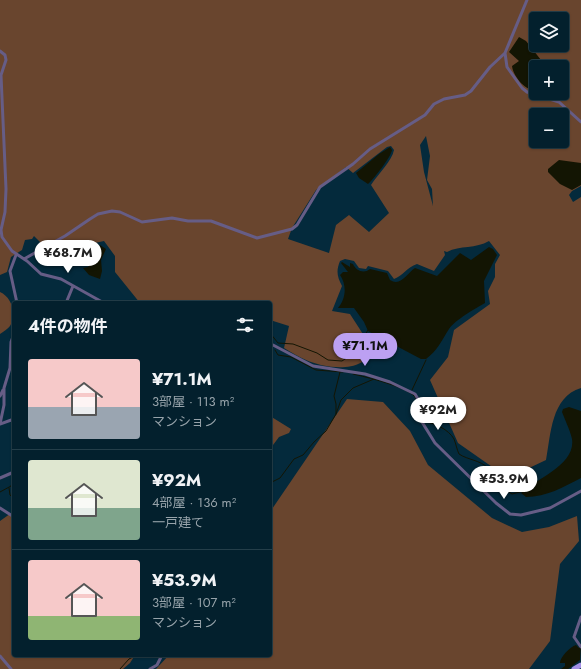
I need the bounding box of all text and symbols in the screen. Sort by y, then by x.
map controls [529,12,569,148]
button: layers [529,12,569,52]
button: + [529,60,569,100]
button: − [529,108,569,148]
pin: ¥68.7M [35,240,101,274]
text: ¥68.7M [44,243,92,262]
text: 4件の物件 [28,314,108,338]
icon: filters [234,314,256,336]
pin: ¥71.1M [332,333,398,367]
text: ¥71.1M [342,336,388,355]
text: ¥71.1M [152,367,212,391]
icon: home [60,375,108,423]
text: 3部屋 · 113 m² [152,392,234,411]
pin: ¥92M [414,397,462,431]
text: ¥92M [419,400,457,419]
text: マンション [152,412,217,431]
pin: ¥53.9M [471,466,537,500]
text: ¥92M [152,468,201,492]
text: ¥53.9M [479,469,529,488]
icon: home [60,476,108,524]
text: 4部屋 · 136 m² [152,493,236,512]
text: 一戸建て [152,513,204,532]
text: ¥53.9M [152,568,217,592]
icon: home [60,576,108,624]
text: 3部屋 · 107 m² [152,593,236,612]
text: マンション [152,613,217,632]

